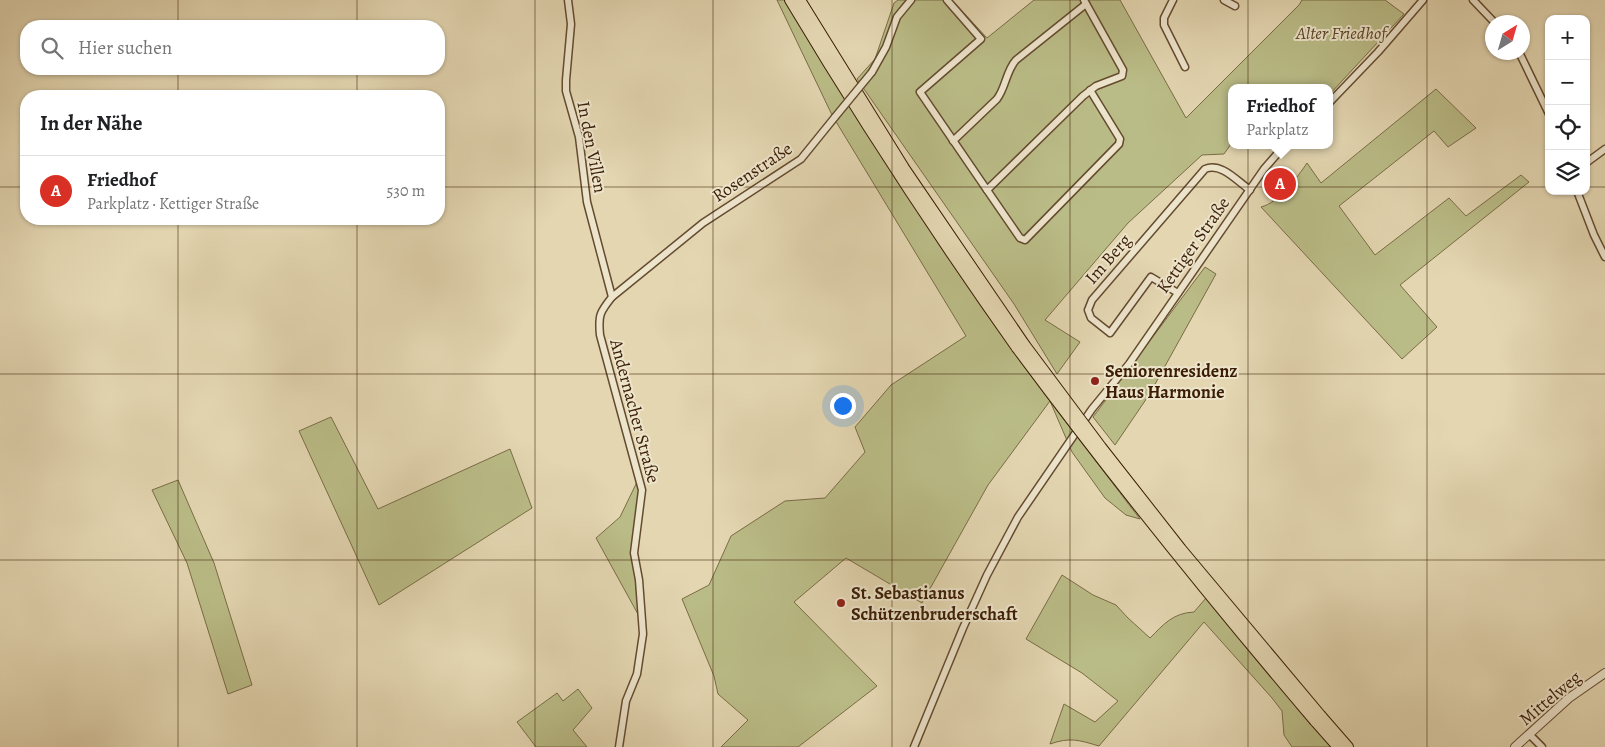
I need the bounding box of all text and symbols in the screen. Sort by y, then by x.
north arrow [1485,15,1530,60]
map controls [1545,15,1590,195]
button: + [1545,15,1590,60]
search box [20,20,445,75]
park label: Alter Friedhof [1295,21,1389,45]
icon: search [38,34,66,62]
text: Hier suchen [78,35,172,61]
button: − [1545,60,1590,105]
popup [1228,84,1333,149]
text: Friedhof [1246,93,1315,119]
street label: In den Villen [571,99,613,195]
button: locate [1545,105,1590,150]
text: In der Nähe [40,109,142,137]
text: Parkplatz [1246,119,1309,141]
street label: Rosenstraße [707,136,797,208]
button: layers [1545,150,1590,195]
pin: A [1264,165,1296,203]
text: Friedhof [87,167,156,193]
text: A [51,180,61,202]
text: 530 m [386,180,425,202]
street label: Kettiger Straße [1151,192,1235,298]
text: Parkplatz · Kettiger Straße [87,193,259,215]
street label: Im Berg [1079,229,1137,289]
street label: Andernacher Straße [604,335,666,486]
place label: Seniorenresidenz Haus Harmonie [1105,359,1238,404]
marker: Seniorenresidenz Haus Harmonie [1089,375,1101,387]
your location [830,393,856,419]
place label: St. Sebastianus Schützenbruderschaft [851,581,1018,626]
marker: St. Sebastianus Schützenbruderschaft [835,597,847,609]
street label: Mittelweg [1514,665,1586,731]

